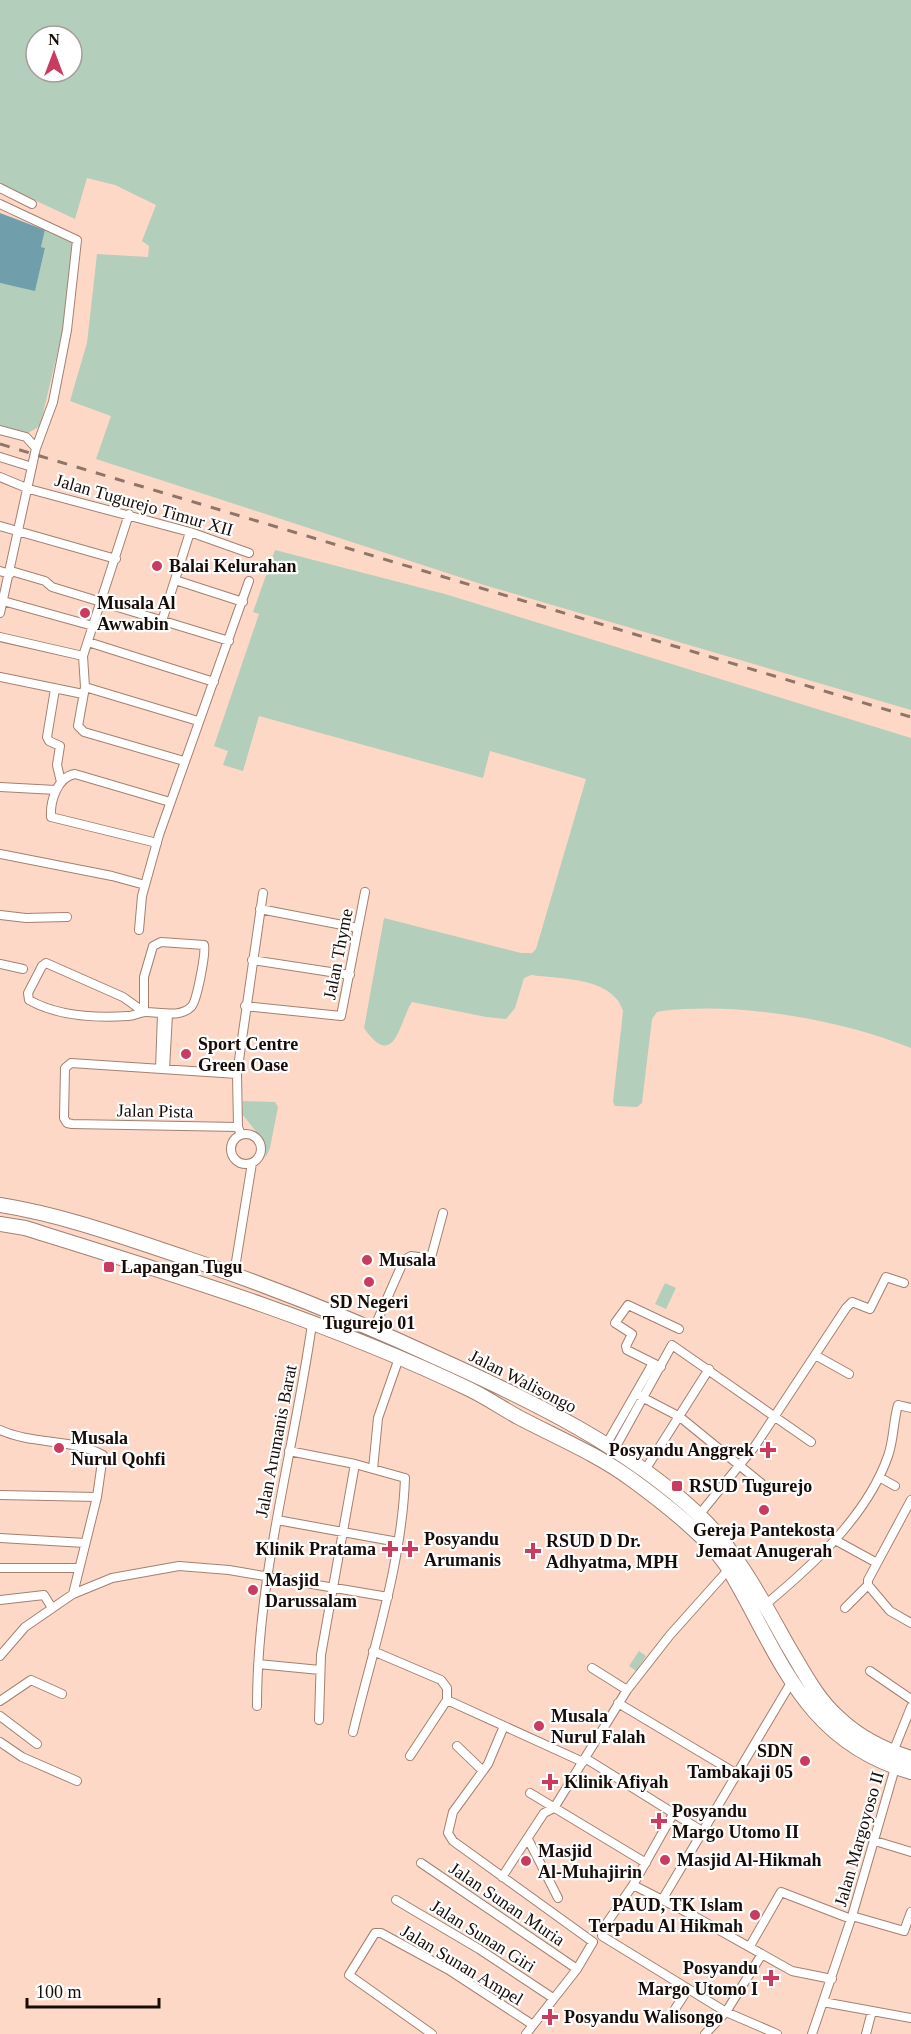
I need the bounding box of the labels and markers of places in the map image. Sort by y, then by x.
place label: Balai Kelurahan [169,556,297,576]
marker: Balai Kelurahan [150,559,164,573]
place label: Musala Al Awwabin [97,593,176,634]
marker: Musala Al Awwabin [78,606,92,620]
place label: Sport Centre Green Oase [198,1034,298,1075]
marker: Sport Centre Green Oase [179,1047,193,1061]
place label: Musala [379,1250,436,1270]
marker: Musala [360,1253,374,1267]
place label: Lapangan Tugu [121,1257,243,1277]
marker: Lapangan Tugu [102,1260,116,1274]
marker: SD Negeri Tugurejo 01 [362,1275,376,1289]
place label: SD Negeri Tugurejo 01 [323,1292,415,1333]
place label: Musala Nurul Qohfi [71,1428,166,1469]
place label: Posyandu Anggrek [609,1440,754,1460]
marker: Musala Nurul Qohfi [52,1441,66,1455]
marker: Posyandu Anggrek [759,1441,777,1459]
place label: RSUD Tugurejo [689,1476,812,1496]
marker: RSUD Tugurejo [670,1479,684,1493]
marker: Gereja Pantekosta Jemaat Anugerah [757,1503,771,1517]
place label: Gereja Pantekosta Jemaat Anugerah [693,1520,835,1561]
place label: Posyandu Arumanis [424,1529,501,1570]
place label: RSUD D Dr. Adhyatma, MPH [546,1531,678,1572]
place label: Klinik Pratama [256,1539,376,1559]
marker: Klinik Pratama [381,1540,399,1558]
marker: Posyandu Arumanis [401,1540,419,1558]
marker: RSUD D Dr. Adhyatma, MPH [524,1542,542,1560]
place label: Masjid Darussalam [265,1570,357,1611]
marker: Masjid Darussalam [246,1583,260,1597]
place label: Musala Nurul Falah [551,1706,646,1747]
marker: Musala Nurul Falah [532,1719,546,1733]
place label: SDN Tambakaji 05 [687,1741,793,1782]
marker: SDN Tambakaji 05 [798,1754,812,1768]
place label: Klinik Afiyah [564,1772,669,1792]
marker: Klinik Afiyah [541,1773,559,1791]
place label: Posyandu Margo Utomo II [672,1801,799,1842]
marker: Posyandu Margo Utomo II [650,1812,668,1830]
place label: Masjid Al-Muhajirin [538,1841,642,1882]
place label: Masjid Al-Hikmah [677,1850,822,1870]
marker: Masjid Al-Hikmah [658,1853,672,1867]
marker: Masjid Al-Muhajirin [519,1854,533,1868]
place label: PAUD, TK Islam Terpadu Al Hikmah [589,1895,743,1936]
marker: PAUD, TK Islam Terpadu Al Hikmah [748,1908,762,1922]
place label: Posyandu Margo Utomo I [638,1958,758,1999]
marker: Posyandu Margo Utomo I [762,1969,780,1987]
place label: Posyandu Walisongo [564,2007,723,2027]
marker: Posyandu Walisongo [541,2008,559,2026]

